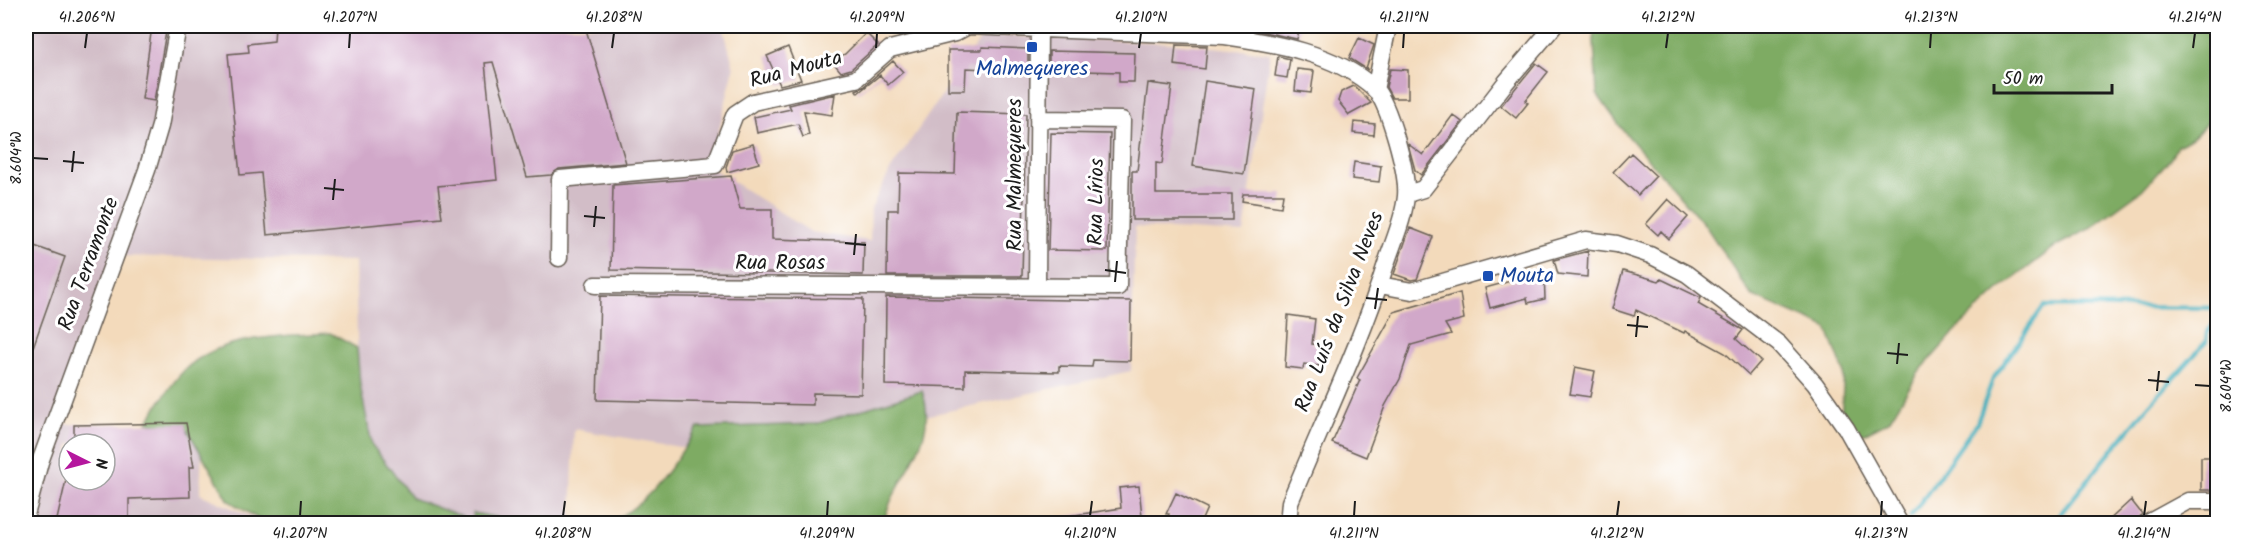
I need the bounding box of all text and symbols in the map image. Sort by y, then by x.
text: 41.206°N [59,6,115,30]
text: 41.207°N [323,6,377,30]
text: 41.208°N [585,6,643,30]
text: 41.209°N [849,6,905,30]
text: 41.210°N [1115,6,1167,30]
text: 41.211°N [1379,6,1429,30]
text: 41.212°N [1641,6,1695,30]
text: 41.213°N [1904,6,1958,30]
text: 41.214°N [2168,6,2222,30]
marker: Malmequeres [1025,40,1039,54]
street label: Rua Mouta [746,42,846,98]
place label: Malmequeres [976,53,1088,86]
scale bar [1994,57,2112,95]
text: 50 m [2003,65,2043,94]
street label: Rua Malmequeres [999,98,1032,252]
text: 8.604°W [5,131,29,185]
street label: Rua Lírios [1080,158,1114,246]
street label: Rua Terramonte [50,192,129,335]
street label: Rua Luís da Silva Neves [1286,207,1394,417]
street label: Rua Rosas [735,247,825,280]
place label: Mouta [1500,260,1554,293]
marker: Mouta [1481,269,1495,283]
text: 8.604°W [2215,359,2239,413]
north arrow [57,432,117,492]
text: N [87,457,113,470]
text: 41.207°N [273,522,327,546]
text: 41.208°N [534,522,592,546]
text: 41.209°N [799,522,855,546]
text: 41.210°N [1064,522,1116,546]
text: 41.211°N [1329,522,1379,546]
text: 41.212°N [1590,522,1644,546]
text: 41.213°N [1854,522,1908,546]
text: 41.214°N [2117,522,2171,546]

